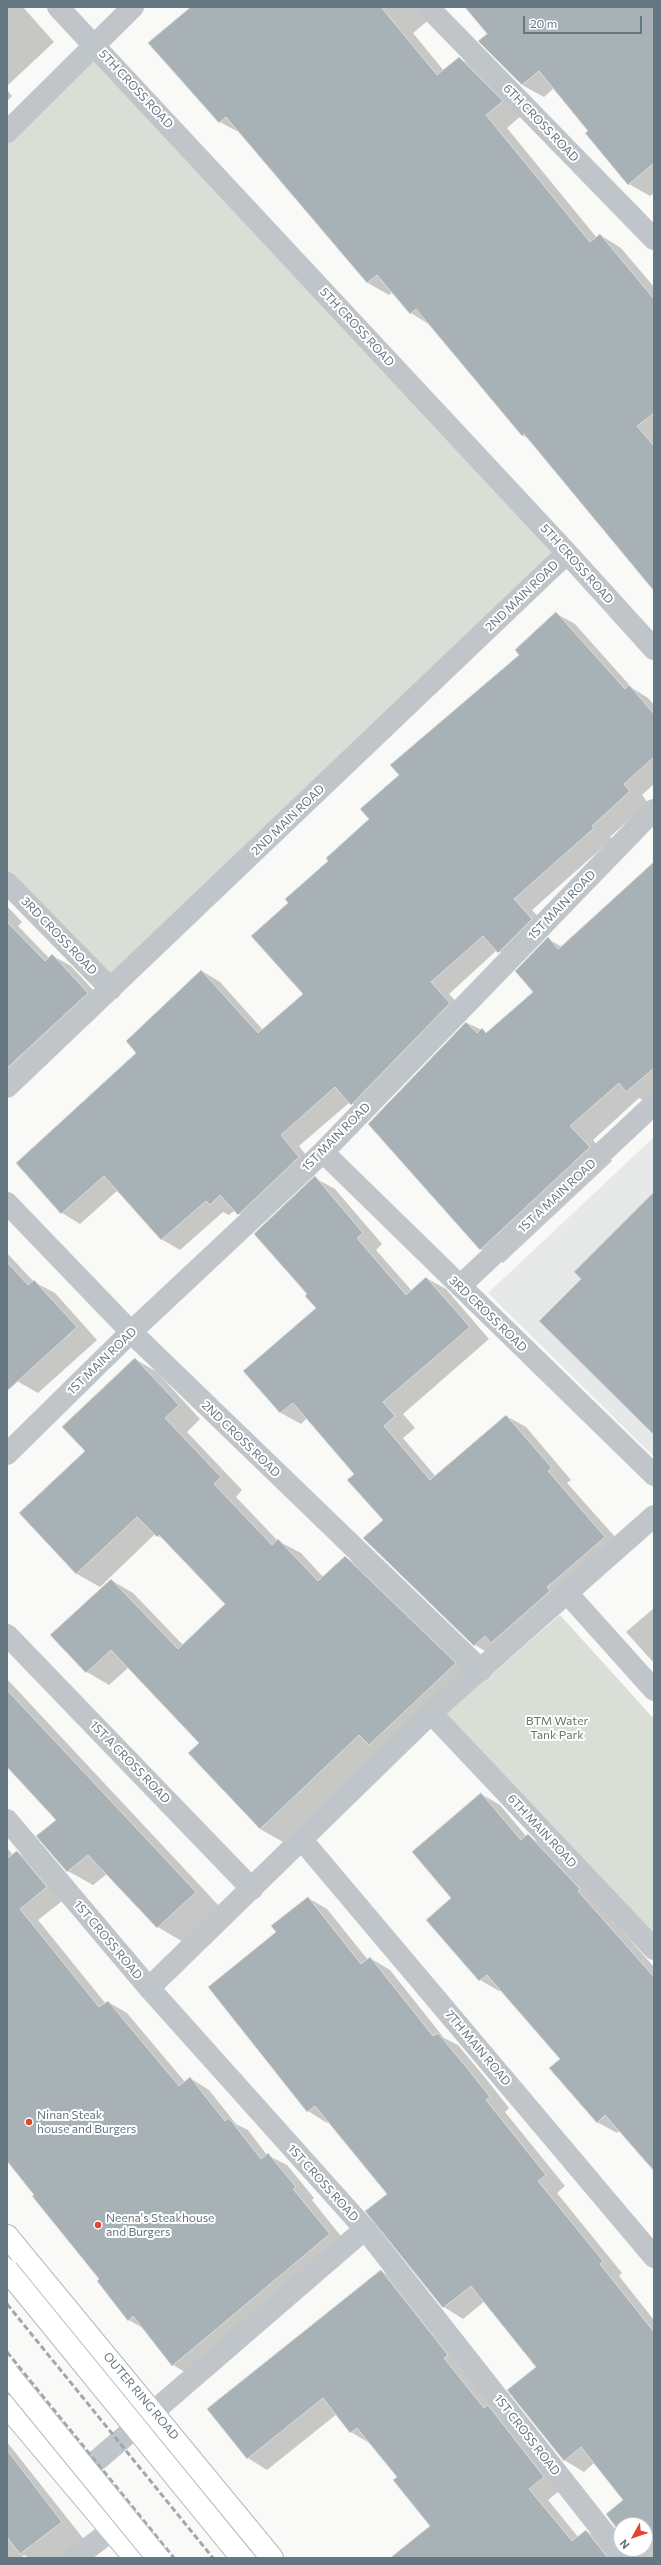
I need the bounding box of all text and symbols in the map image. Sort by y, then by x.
scale bar [525,8,644,34]
text: 20 m [530,16,557,30]
street label: 5TH CROSS ROAD [96,47,176,131]
street label: 6TH CROSS ROAD [500,81,582,165]
street label: 5TH CROSS ROAD [317,285,397,369]
street label: 5TH CROSS ROAD [537,521,617,607]
street label: 2ND MAIN ROAD [483,558,561,634]
street label: 2ND MAIN ROAD [249,782,327,858]
street label: 1ST MAIN ROAD [525,867,599,943]
street label: 3RD CROSS ROAD [18,894,100,978]
street label: 1ST MAIN ROAD [299,1100,373,1174]
street label: 1ST A MAIN ROAD [515,1156,599,1236]
street label: 3RD CROSS ROAD [446,1273,530,1355]
street label: 1ST MAIN ROAD [64,1324,140,1398]
street label: 2ND CROSS ROAD [199,1398,283,1480]
park label: BTM Water Tank Park [526,1714,588,1742]
street label: 1ST A CROSS ROAD [87,1718,173,1806]
street label: 6TH MAIN ROAD [504,1791,580,1871]
street label: 1ST CROSS ROAD [71,1898,145,1982]
street label: 7TH MAIN ROAD [442,2007,514,2089]
place label: Ninan Steak house and Burgers [37,2108,136,2136]
marker: Ninan Steak house and Burgers [24,2117,34,2127]
street label: 1ST CROSS ROAD [285,2142,361,2224]
place label: Neena's Steakhouse and Burgers [106,2211,214,2239]
marker: Neena's Steakhouse and Burgers [93,2220,103,2230]
street label: OUTER RING ROAD [100,2349,182,2443]
street label: 1ST CROSS ROAD [491,2392,563,2478]
north arrow [613,2517,653,2557]
text: N [617,2537,632,2552]

